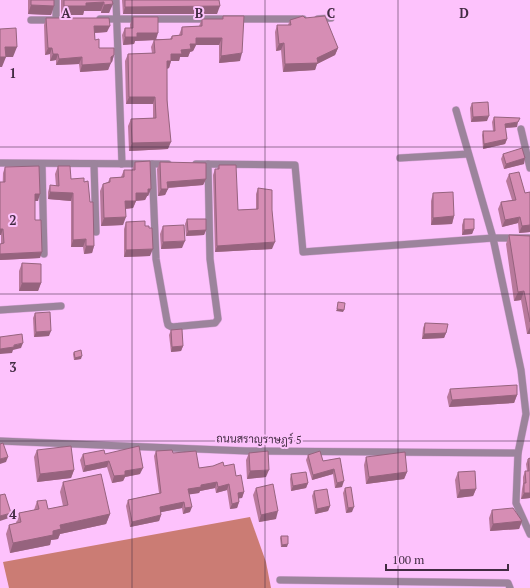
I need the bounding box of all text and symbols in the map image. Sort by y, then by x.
text: A [61,4,71,22]
text: B [195,4,203,22]
text: C [327,4,335,22]
text: D [459,4,469,22]
text: 1 [9,64,17,82]
text: 2 [9,211,17,229]
text: 3 [9,358,17,376]
street label: ถนนสราญราษฎร์ 5 [216,430,302,448]
text: 4 [9,505,17,523]
scale bar [386,546,508,572]
text: 100 m [392,552,425,567]

